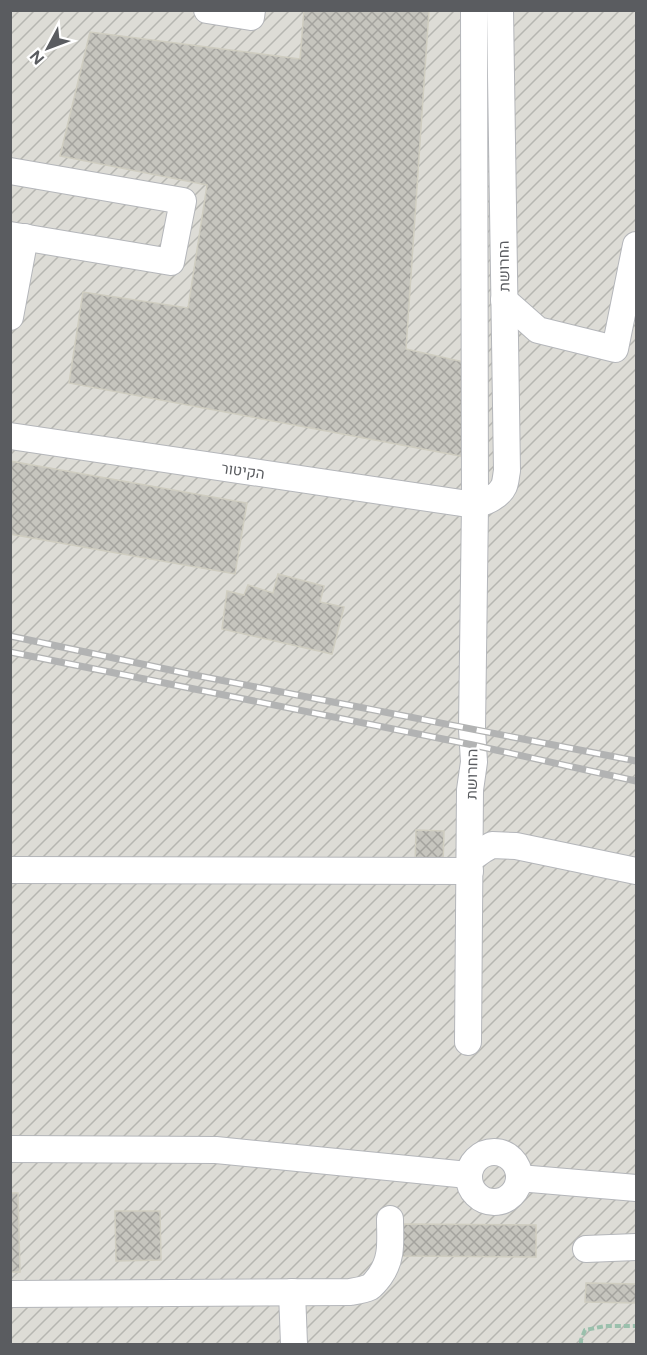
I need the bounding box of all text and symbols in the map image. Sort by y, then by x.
north arrow [18,18,78,78]
text: N [26,47,48,68]
street label: החרושת [495,240,513,292]
street label: הקיטור [220,459,266,483]
street label: החרושת [463,748,481,800]

